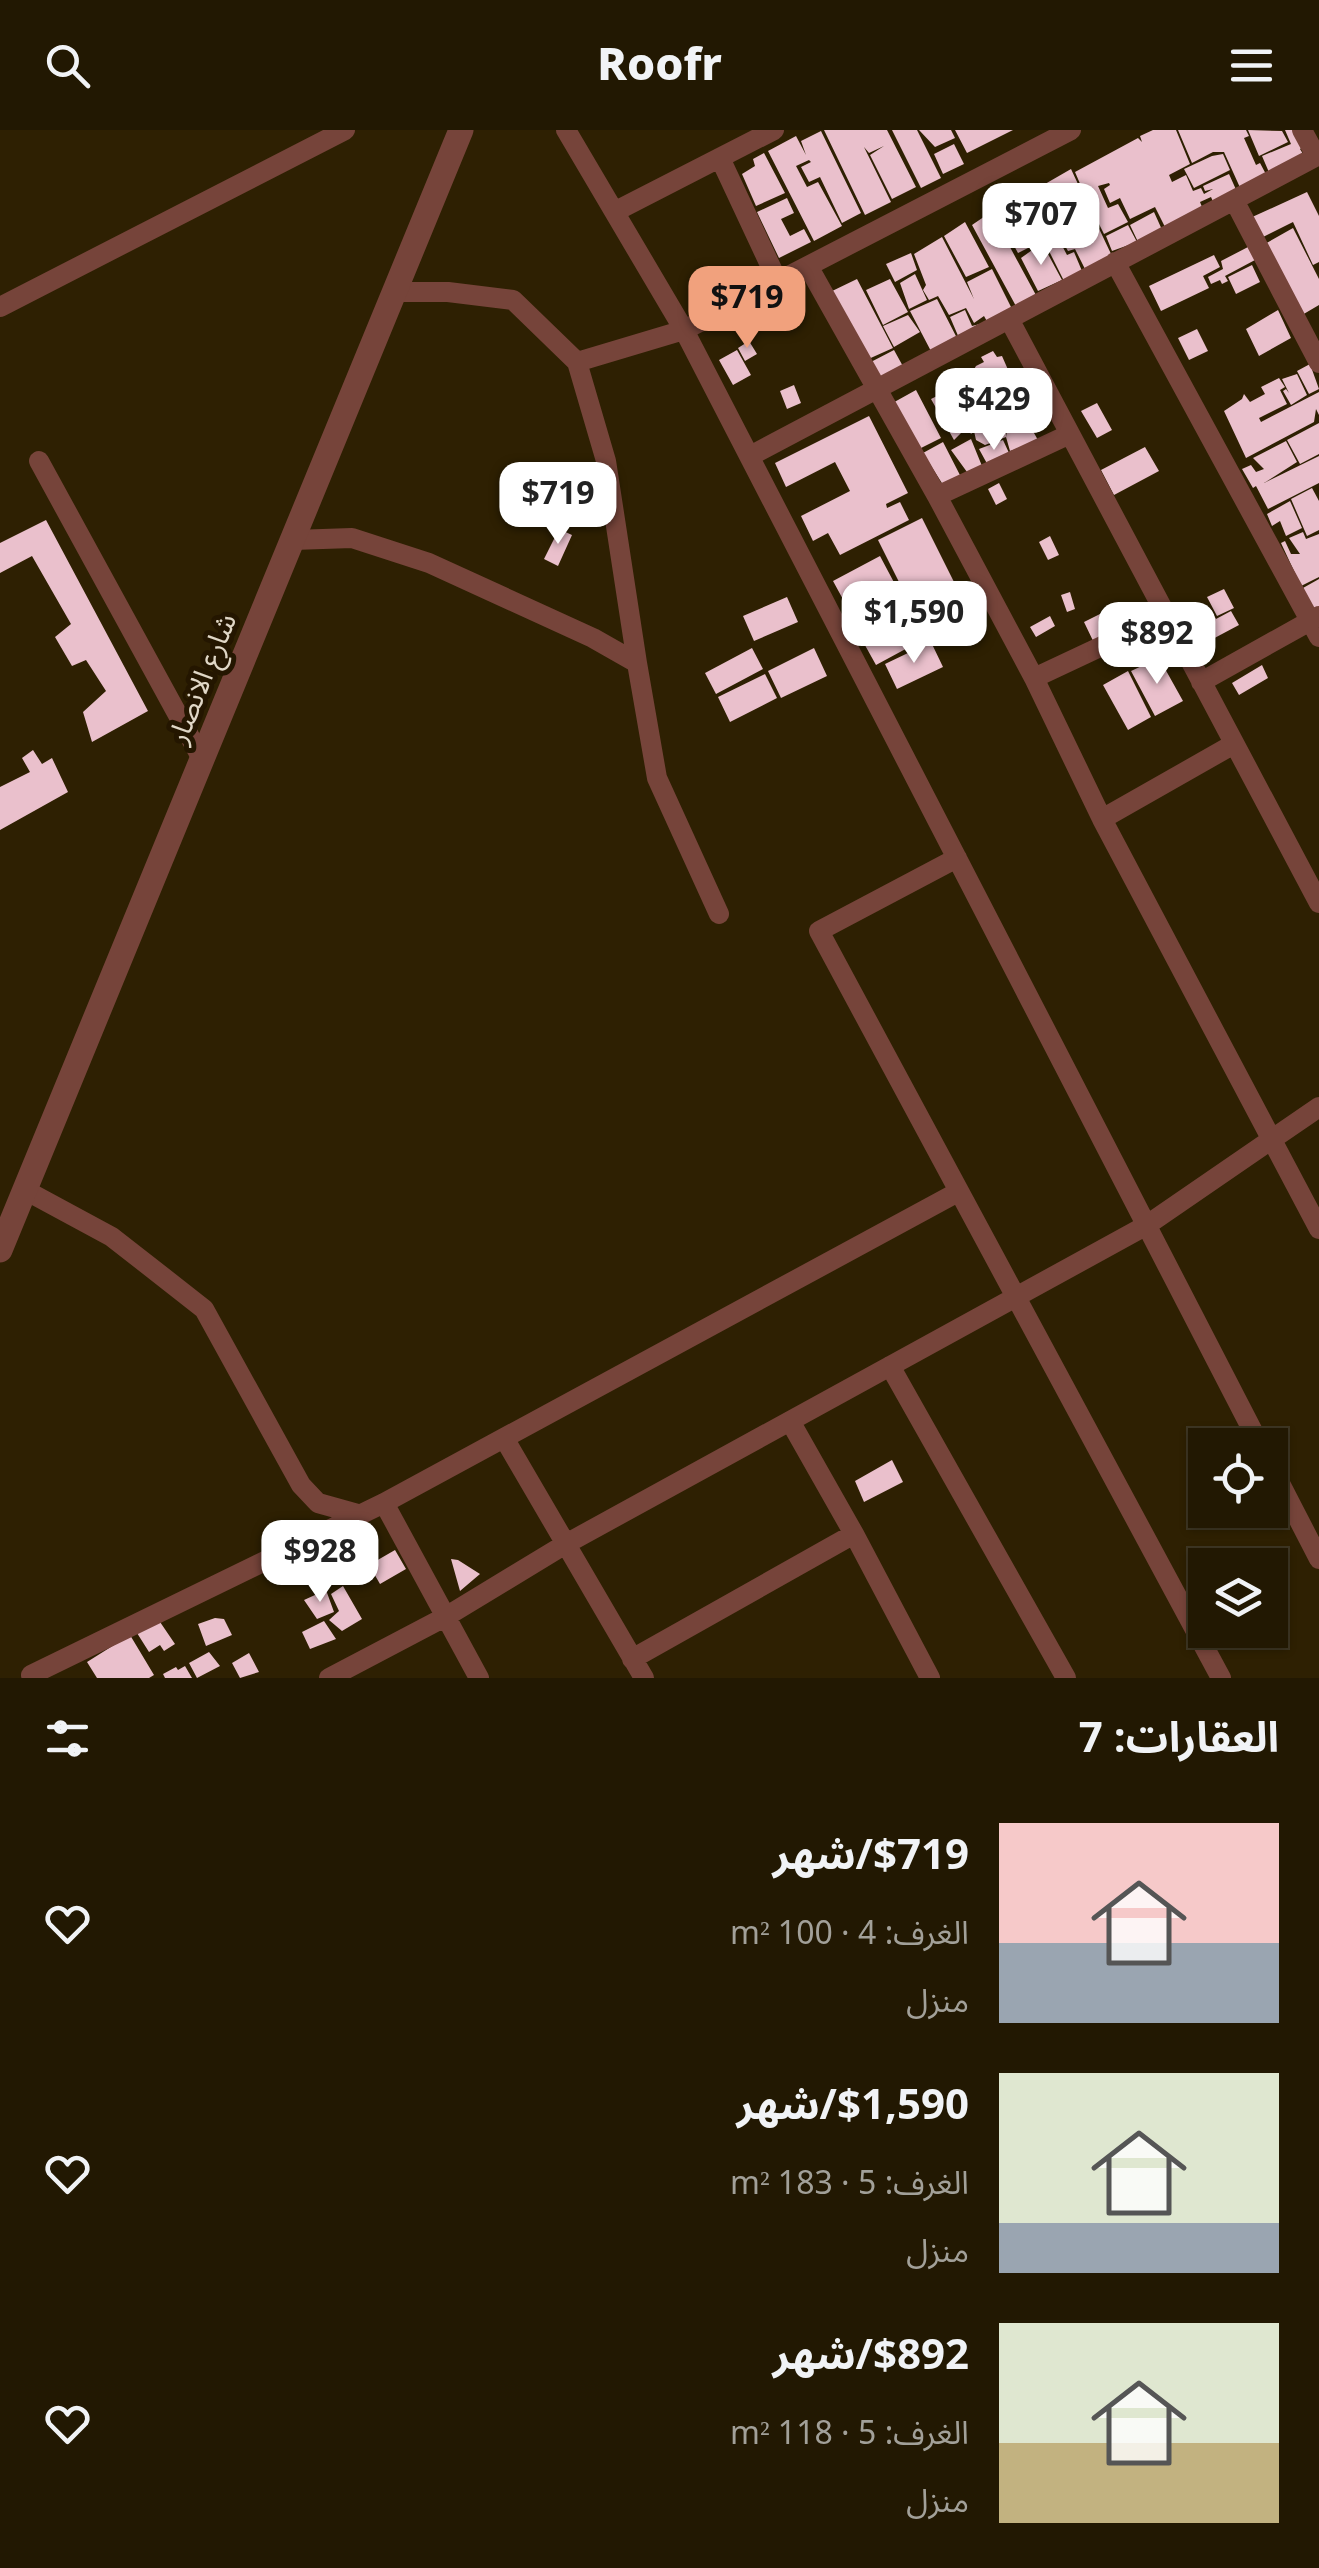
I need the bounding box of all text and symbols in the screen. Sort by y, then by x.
text: Roofr [597,18,722,113]
icon: search [40,38,95,93]
icon: menu [1224,38,1279,93]
text: $707 [1004,181,1078,249]
pin: $707 [982,183,1100,268]
text: $719 [710,264,784,332]
pin: $719 [688,266,806,351]
text: $429 [957,366,1031,434]
pin: $429 [935,368,1053,453]
text: $719 [521,460,595,528]
pin: $719 [499,462,617,547]
text: $1,590 [864,579,964,647]
pin: $1,590 [833,581,995,666]
text: $892 [1120,600,1194,668]
pin: $892 [1098,602,1216,687]
street label: شارع الانصار [150,604,256,755]
map controls [1188,1428,1288,1648]
button: locate [1188,1428,1288,1528]
text: $928 [283,1518,357,1586]
pin: $928 [261,1520,379,1605]
button: layers [1188,1548,1288,1648]
text: العقارات: 7 [1079,1694,1279,1783]
icon: filters [40,1711,95,1766]
text: $719/شهر [773,1811,969,1900]
icon: home [1079,1863,1199,1983]
icon: heart [40,1896,95,1951]
text: الغرف: 4 · 100 m² [730,1900,969,1968]
text: منزل [906,1968,969,2036]
text: $1,590/شهر [737,2061,969,2150]
icon: home [1079,2113,1199,2233]
icon: heart [40,2146,95,2201]
text: الغرف: 5 · 183 m² [730,2150,969,2218]
text: منزل [906,2218,969,2286]
text: $892/شهر [773,2311,969,2400]
icon: home [1079,2363,1199,2483]
icon: heart [40,2396,95,2451]
text: الغرف: 5 · 118 m² [730,2400,969,2468]
text: منزل [906,2468,969,2536]

